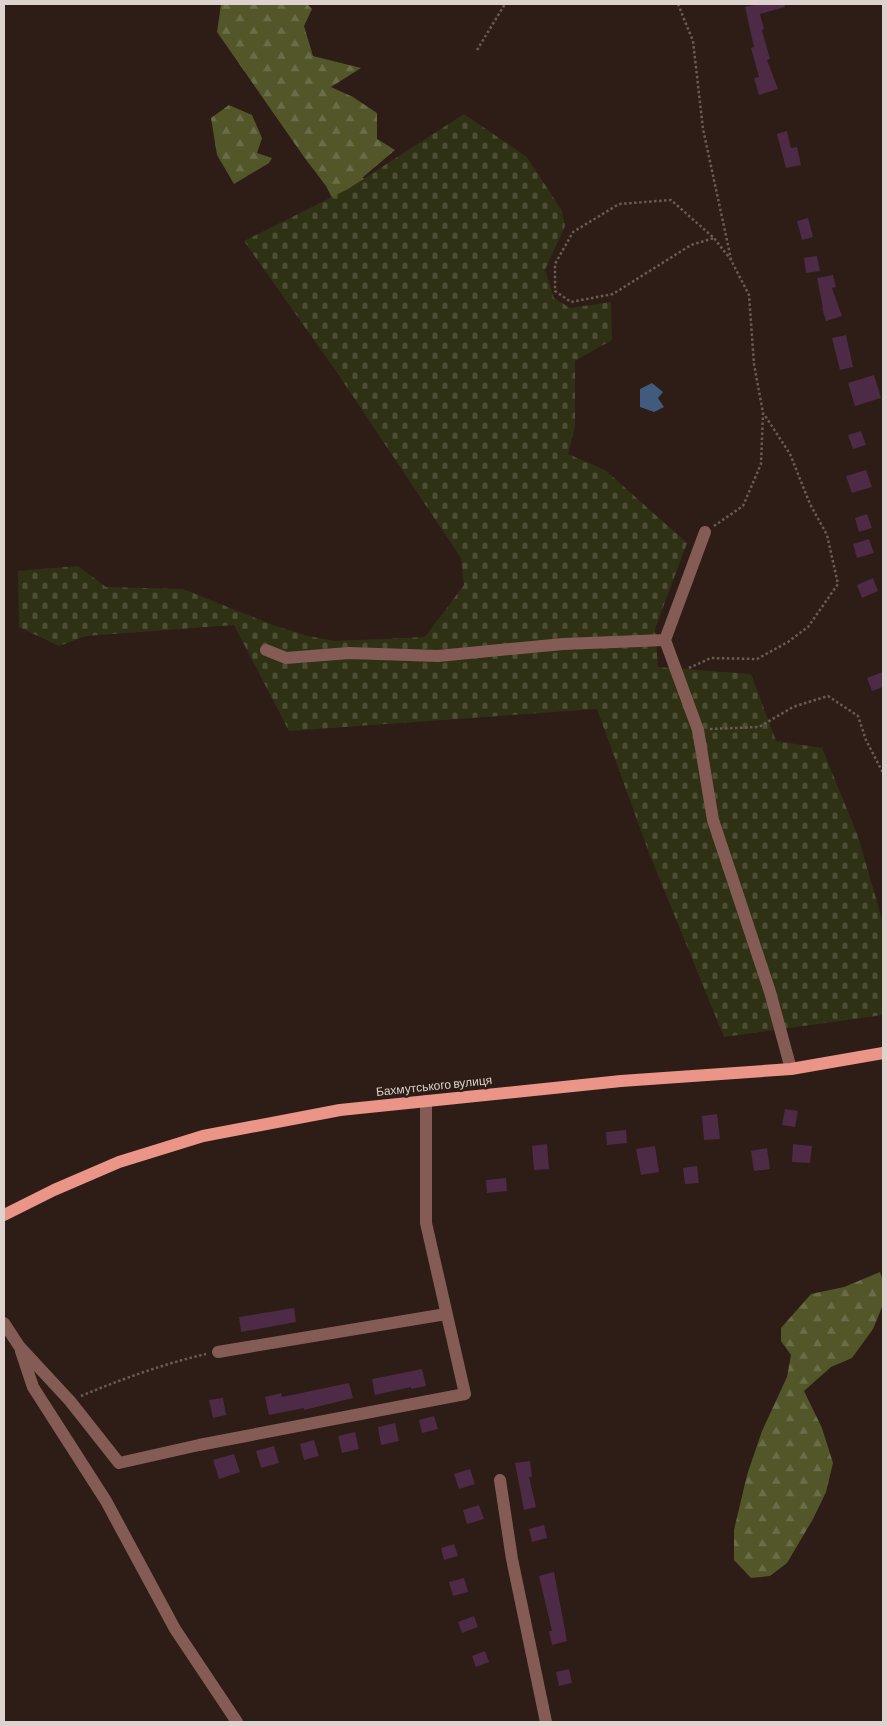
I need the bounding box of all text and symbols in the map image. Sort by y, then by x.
street label: Бахмутського вулиця [375,1072,493,1099]

